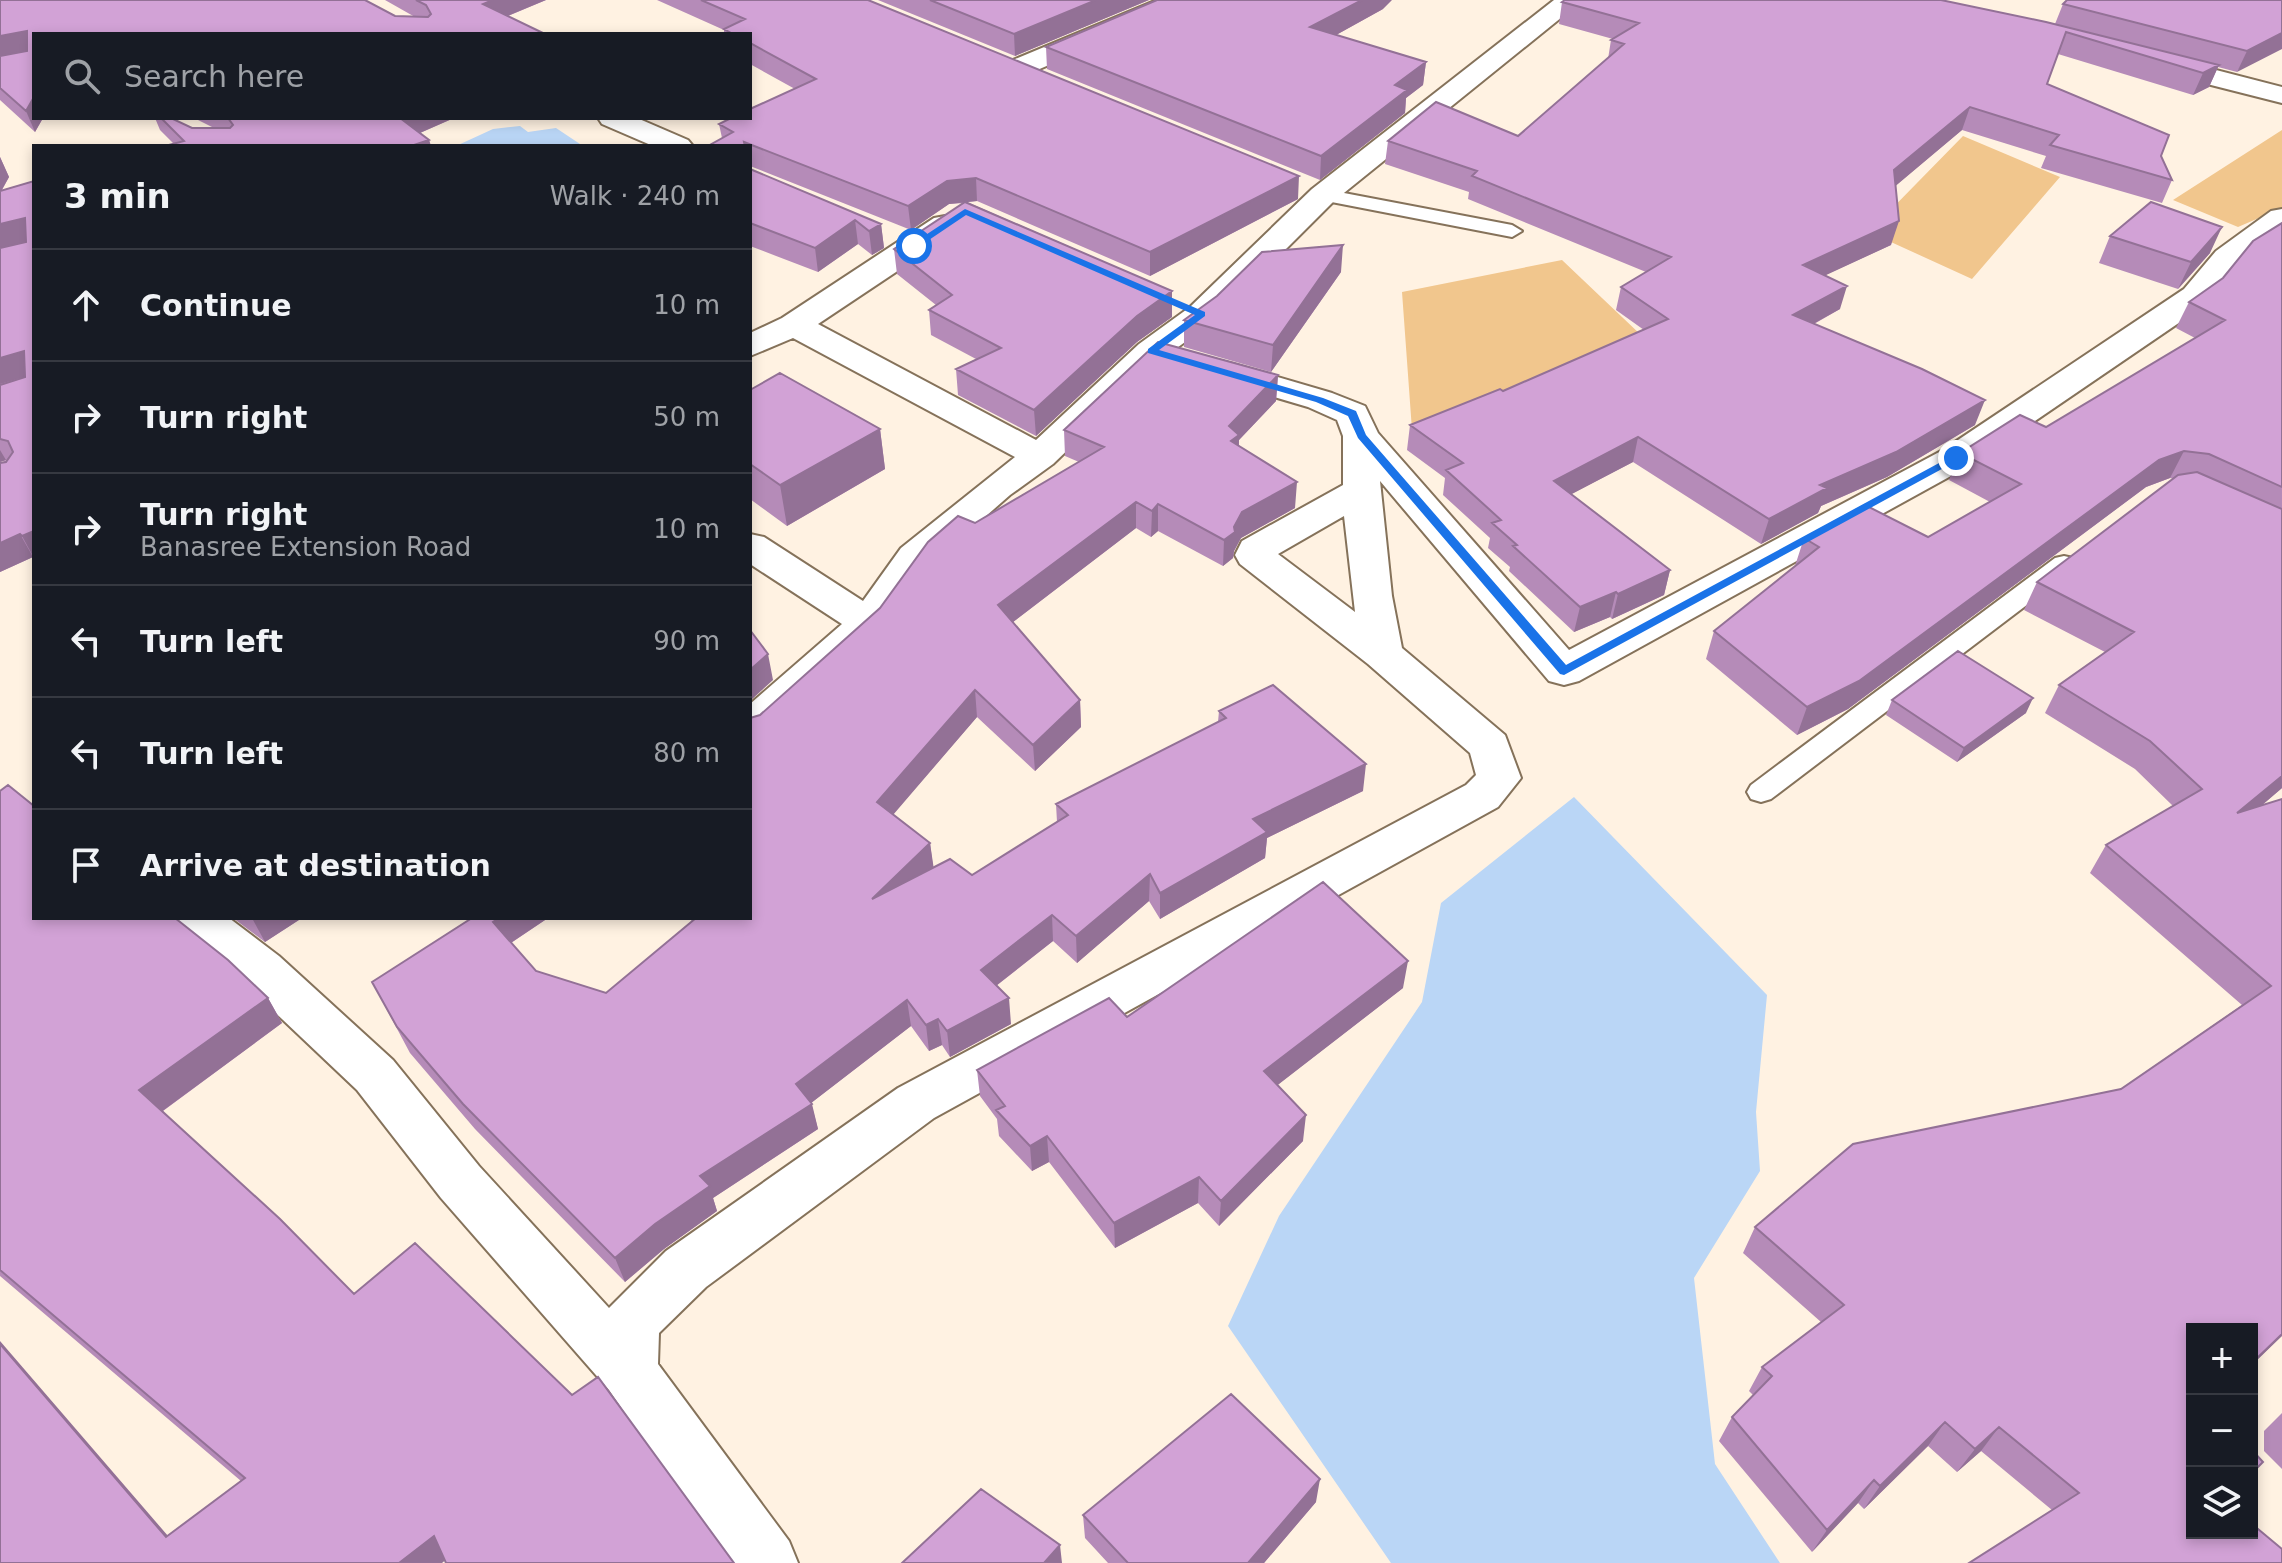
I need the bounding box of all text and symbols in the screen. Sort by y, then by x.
search box [32,32,752,120]
icon: search [60,54,104,98]
text: Search here [124,59,304,94]
text: 3 min [64,176,171,216]
text: Walk · 240 m [550,181,720,211]
route start [896,228,932,264]
icon: ahead [64,283,108,327]
text: Continue [140,288,292,323]
text: 10 m [653,290,720,320]
icon: right [64,395,108,439]
text: Turn right [140,400,307,435]
text: 50 m [653,402,720,432]
route end [1938,440,1974,476]
text: Turn right [140,497,307,532]
icon: right [64,507,108,551]
text: 10 m [653,514,720,544]
text: Banasree Extension Road [140,532,471,562]
icon: left [64,619,108,663]
text: Turn left [140,624,283,659]
text: 90 m [653,626,720,656]
icon: left [64,731,108,775]
text: Turn left [140,736,283,771]
text: 80 m [653,738,720,768]
icon: arrive [64,843,108,887]
text: Arrive at destination [140,848,491,883]
map controls [2186,1323,2258,1539]
button: + [2186,1323,2258,1395]
button: − [2186,1395,2258,1467]
button: layers [2186,1467,2258,1539]

